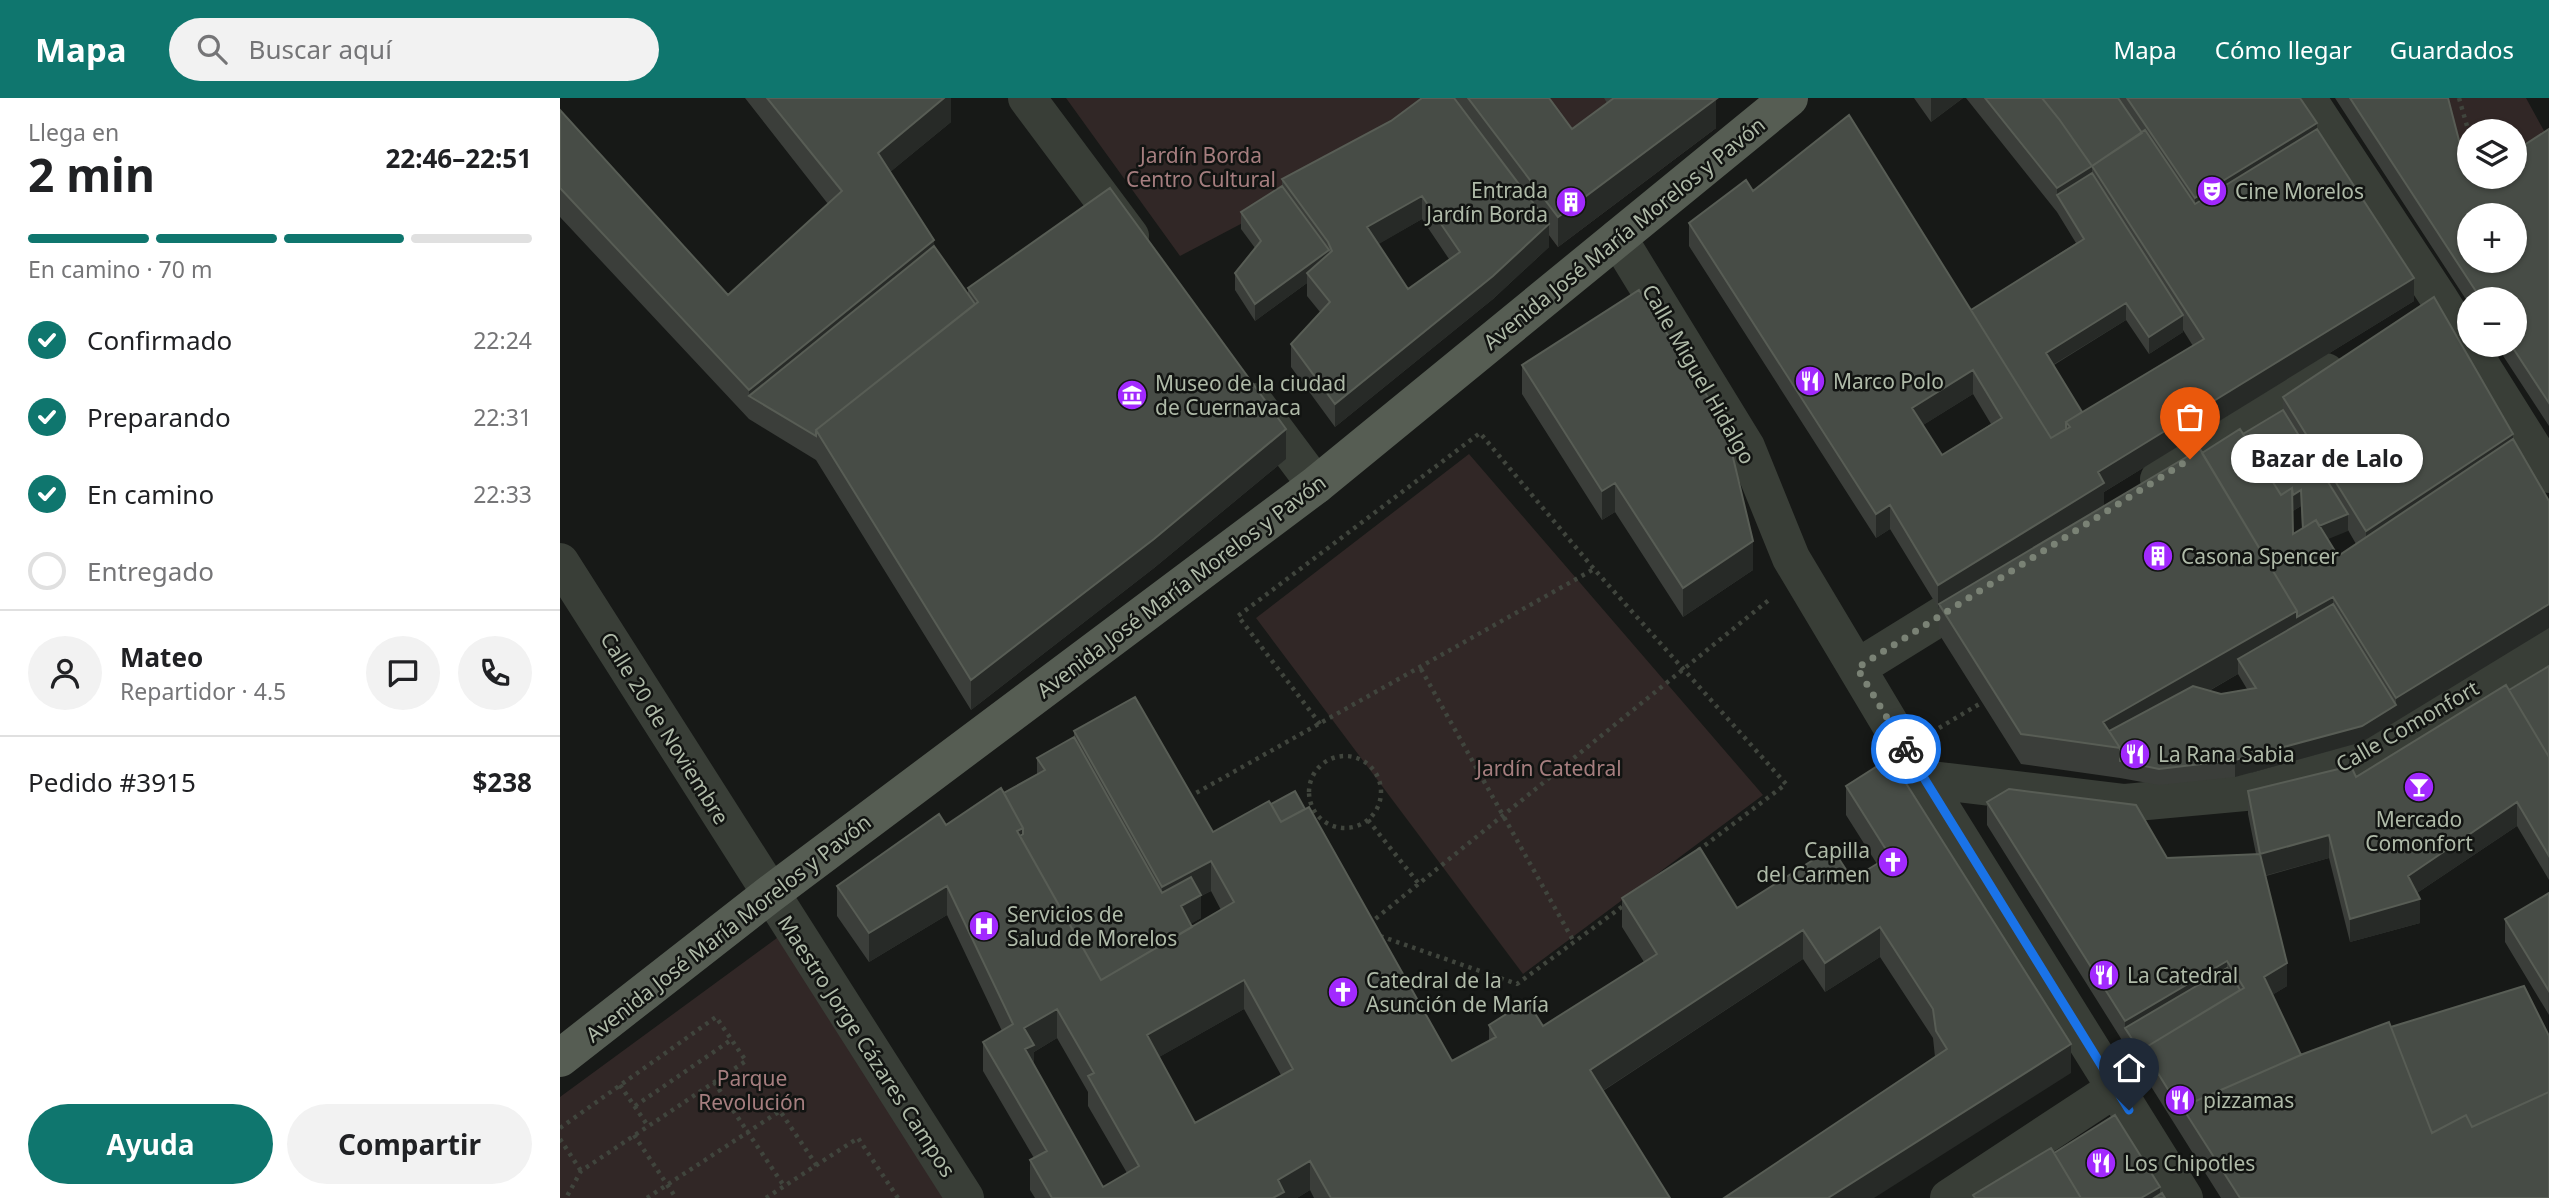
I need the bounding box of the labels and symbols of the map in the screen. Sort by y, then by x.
street label: Avenida José María Morelos y Pavón [1477,110,1771,356]
park label: Jardín Borda Centro Cultural [1126,141,1276,193]
theatre icon: Cine Morelos [2195,174,2229,208]
place label: Entrada Jardín Borda [1424,176,1548,228]
place label: Cine Morelos [2235,177,2364,205]
building icon: Entrada Jardín Borda [1554,185,1588,219]
street label: Calle Miguel Hidalgo [1636,279,1762,469]
restaurant icon: Marco Polo [1793,364,1827,398]
place label: Marco Polo [1833,367,1944,395]
place label: Museo de la ciudad de Cuernavaca [1155,369,1346,421]
museum icon: Museo de la ciudad de Cuernavaca [1115,378,1149,412]
pin [2160,387,2220,459]
callout: Bazar de Lalo [2232,434,2425,484]
street label: Avenida José María Morelos y Pavón [1031,468,1331,704]
building icon: Casona Spencer [2141,539,2175,573]
place label: Casona Spencer [2181,542,2339,570]
street label: Calle 20 de Noviembre [594,627,736,829]
street label: Calle Comonfort [2330,673,2484,778]
courier [1871,714,1941,784]
restaurant icon: La Rana Sabia [2118,737,2152,771]
place label: La Rana Sabia [2158,740,2295,768]
park label: Jardín Catedral [1474,754,1622,782]
bar icon: Mercado Comonfort [2402,770,2436,804]
place label: Mercado Comonfort [2365,805,2473,857]
street label: Avenida José María Morelos y Pavón [580,808,876,1048]
place label: Capilla del Carmen [1756,836,1870,888]
church icon: Capilla del Carmen [1876,845,1910,879]
place label: Servicios de Salud de Morelos [1007,900,1177,952]
hospital icon: Servicios de Salud de Morelos [967,909,1001,943]
street label: Maestro Jorge Cázares Campos [772,910,962,1182]
restaurant icon: La Catedral [2087,958,2121,992]
place label: La Catedral [2127,961,2238,989]
place label: Catedral de la Asunción de María [1366,966,1549,1018]
church icon: Catedral de la Asunción de María [1326,975,1360,1009]
pin [2099,1038,2159,1110]
park label: Parque Revolución [698,1064,806,1116]
restaurant icon: pizzamas [2163,1083,2197,1117]
place label: pizzamas [2203,1086,2294,1114]
restaurant icon: Los Chipotles [2084,1146,2118,1180]
place label: Los Chipotles [2124,1149,2255,1177]

